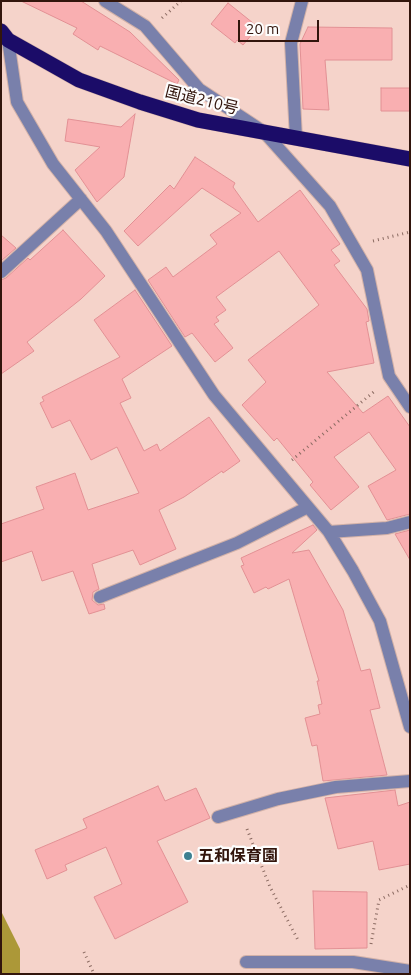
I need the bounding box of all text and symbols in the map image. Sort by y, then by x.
scale bar [241,10,322,42]
text: 20 m [246,20,279,37]
street label: 国道210号 [163,82,241,118]
place label: 五和保育園 [198,846,278,866]
marker: 五和保育園 [182,850,194,862]

